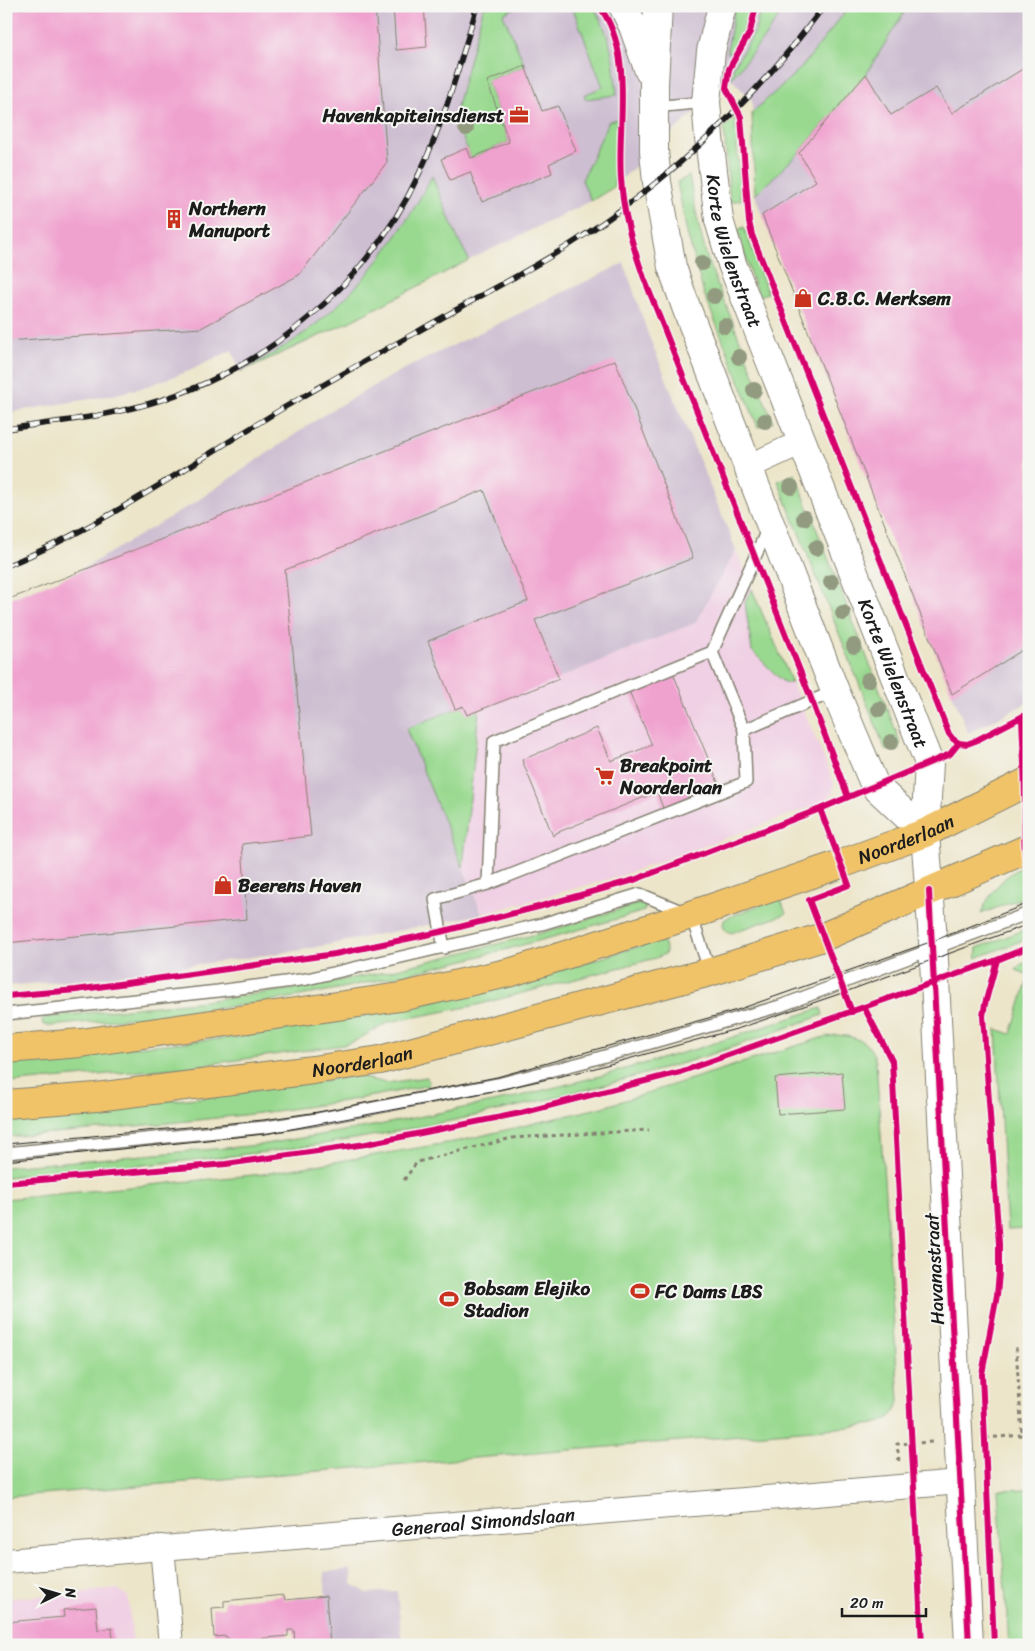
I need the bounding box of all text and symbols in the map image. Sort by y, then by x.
place label: Havenkapiteinsdienst [322,99,505,132]
office icon: Havenkapiteinsdienst [508,104,530,126]
street label: Korte Wielenstraat [697,173,772,333]
place label: Northern Manuport [188,192,271,247]
building icon: Northern Manuport [163,208,185,230]
place label: C.B.C. Merksem [817,282,951,315]
shop icon: C.B.C. Merksem [792,287,814,309]
street label: Korte Wielenstraat [848,593,938,753]
place label: Breakpoint Noorderlaan [619,749,723,804]
supermarket icon: Breakpoint Noorderlaan [594,765,616,787]
street label: Noorderlaan [853,805,960,874]
place label: Beerens Haven [238,869,362,902]
shop icon: Beerens Haven [212,874,234,896]
street label: Noorderlaan [310,1036,417,1087]
street label: Havanastraat [915,1211,954,1326]
place label: Bobsam Elejiko Stadion [463,1272,591,1327]
place label: FC Dams LBS [654,1275,763,1308]
sports icon: FC Dams LBS [629,1280,651,1302]
sports icon: Bobsam Elejiko Stadion [438,1288,460,1310]
street label: Generaal Simondslaan [390,1498,576,1546]
north arrow [32,1568,82,1618]
text: N [57,1586,83,1599]
scale bar [842,1586,926,1618]
text: 20 m [850,1590,884,1616]

